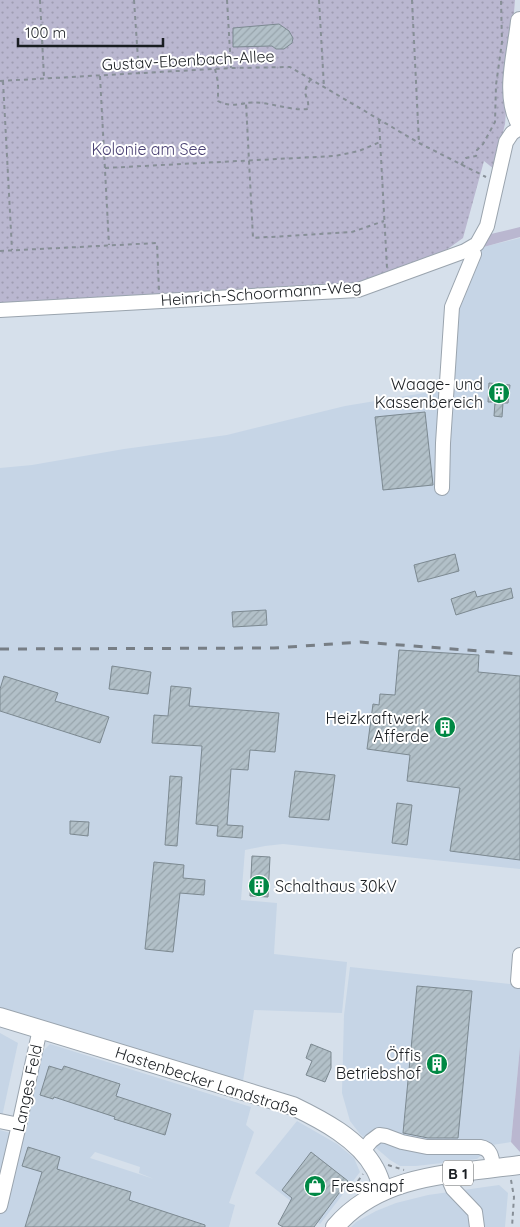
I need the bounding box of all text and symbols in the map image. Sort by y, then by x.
scale bar [18,15,162,47]
text: 100 m [25,23,66,42]
street label: Gustav-Ebenbach-Allee [101,45,275,75]
park label: Kolonie am See [91,139,207,159]
street label: Heinrich-Schoormann-Weg [160,276,362,310]
place label: Waage- und Kassenbereich [375,374,483,412]
building icon: Waage- und Kassenbereich [487,381,511,405]
place label: Heizkraftwerk Afferde [325,708,429,746]
building icon: Heizkraftwerk Afferde [433,715,457,739]
building icon: Schalthaus 30kV [247,874,271,898]
place label: Schalthaus 30kV [275,876,397,896]
street label: Langes Feld [8,1042,46,1134]
street label: Hastenbecker Landstraße [113,1042,301,1120]
place label: Öffis Betriebshof [336,1045,421,1083]
building icon: Öffis Betriebshof [425,1052,449,1076]
road number: B 1 [443,1160,473,1186]
shop icon: Fressnapf [303,1174,327,1198]
place label: Fressnapf [331,1176,404,1196]

